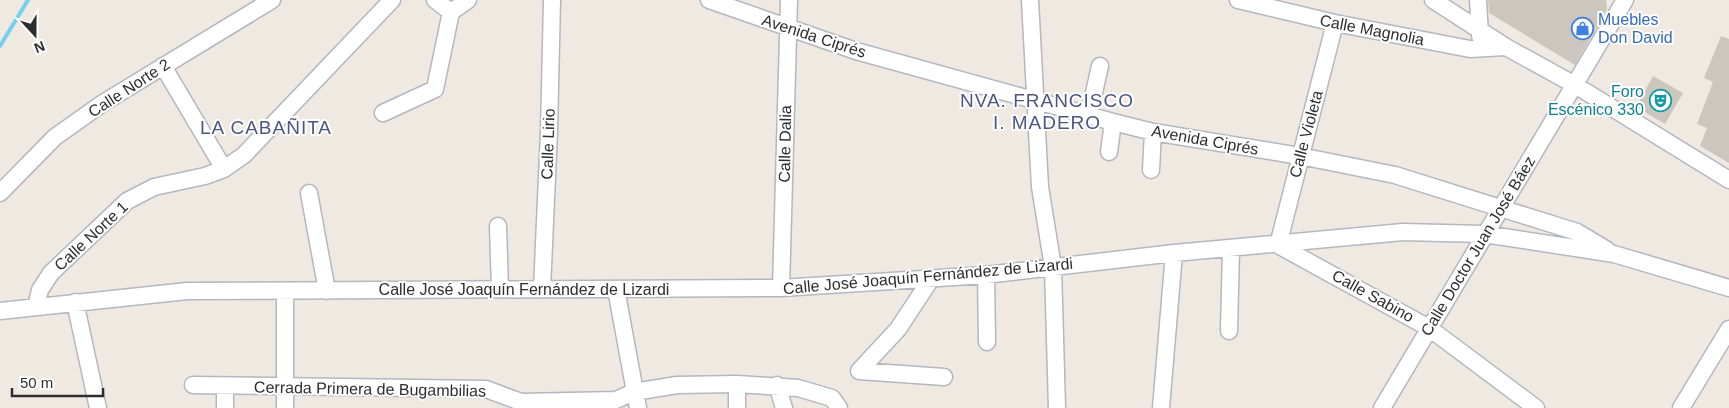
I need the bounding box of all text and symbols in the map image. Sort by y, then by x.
north arrow [10,10,60,60]
street label: Avenida Ciprés [760,11,868,61]
place label: Muebles Don David [1598,11,1673,46]
street label: Calle Magnolia [1318,12,1426,48]
shop icon: Muebles Don David [1570,16,1594,40]
text: N [32,38,47,56]
street label: Calle Norte 2 [85,55,173,121]
place label: Foro Escénico 330 [1548,83,1644,118]
street label: Calle Violeta [1286,88,1326,179]
theatre icon: Foro Escénico 330 [1648,88,1672,112]
district label: NVA. FRANCISCO I. MADERO [960,90,1134,133]
street label: Calle Dalia [776,105,794,183]
street label: Calle Lirio [538,108,558,180]
district label: LA CABAÑITA [200,117,332,138]
street label: Avenida Ciprés [1150,122,1260,158]
street label: Calle Doctor Juan José Báez [1418,153,1538,339]
street label: Calle Norte 1 [51,198,131,274]
street label: Calle José Joaquín Fernández de Lizardi [782,255,1074,297]
street label: Calle Sabino [1329,267,1417,325]
street label: Calle José Joaquín Fernández de Lizardi [379,281,669,298]
scale bar [12,366,104,398]
text: 50 m [20,374,53,391]
street label: Cerrada Primera de Bugambilias [254,378,486,400]

